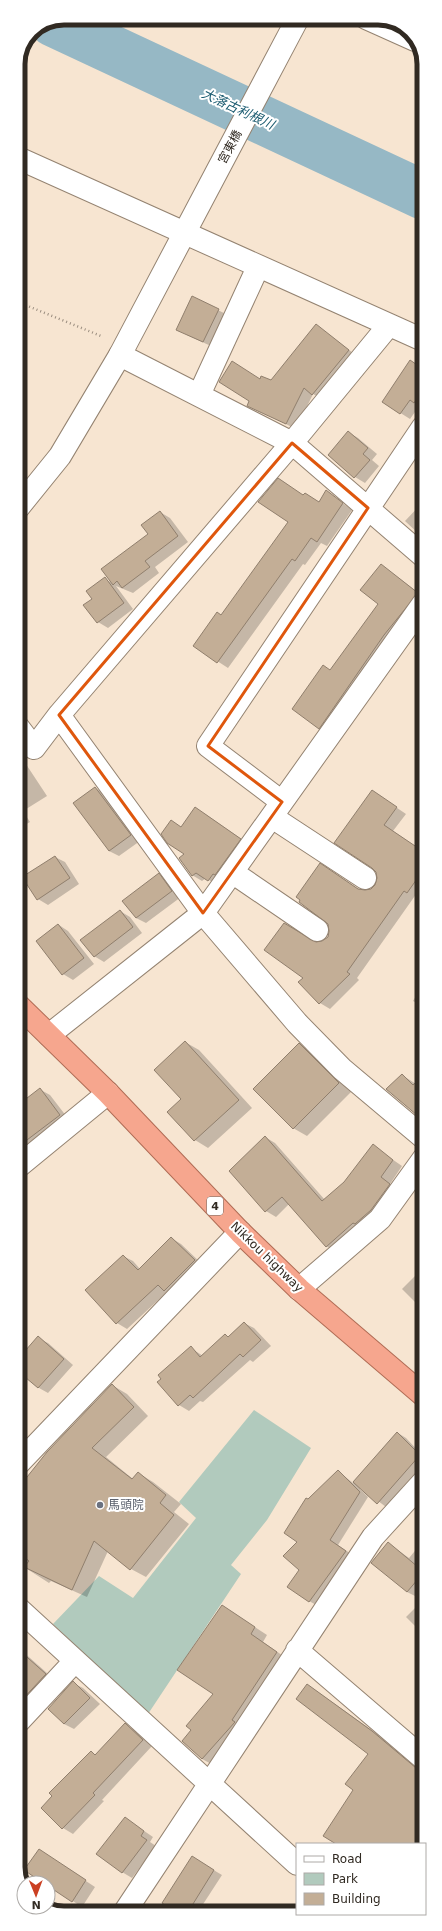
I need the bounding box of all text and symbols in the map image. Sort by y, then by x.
water label: 大落古利根川 [199,86,278,133]
street label: 宮東橋 [215,128,245,166]
road number: 4 [207,1197,223,1215]
street label: Nikkou highway [228,1219,306,1295]
place label: 馬頭院 [108,1498,144,1512]
marker: 馬頭院 [95,1500,105,1510]
legend [296,1843,426,1915]
text: Road [332,1852,362,1866]
text: Park [332,1872,358,1886]
north arrow [16,1875,56,1915]
text: Building [332,1892,381,1906]
text: N [31,1898,41,1911]

